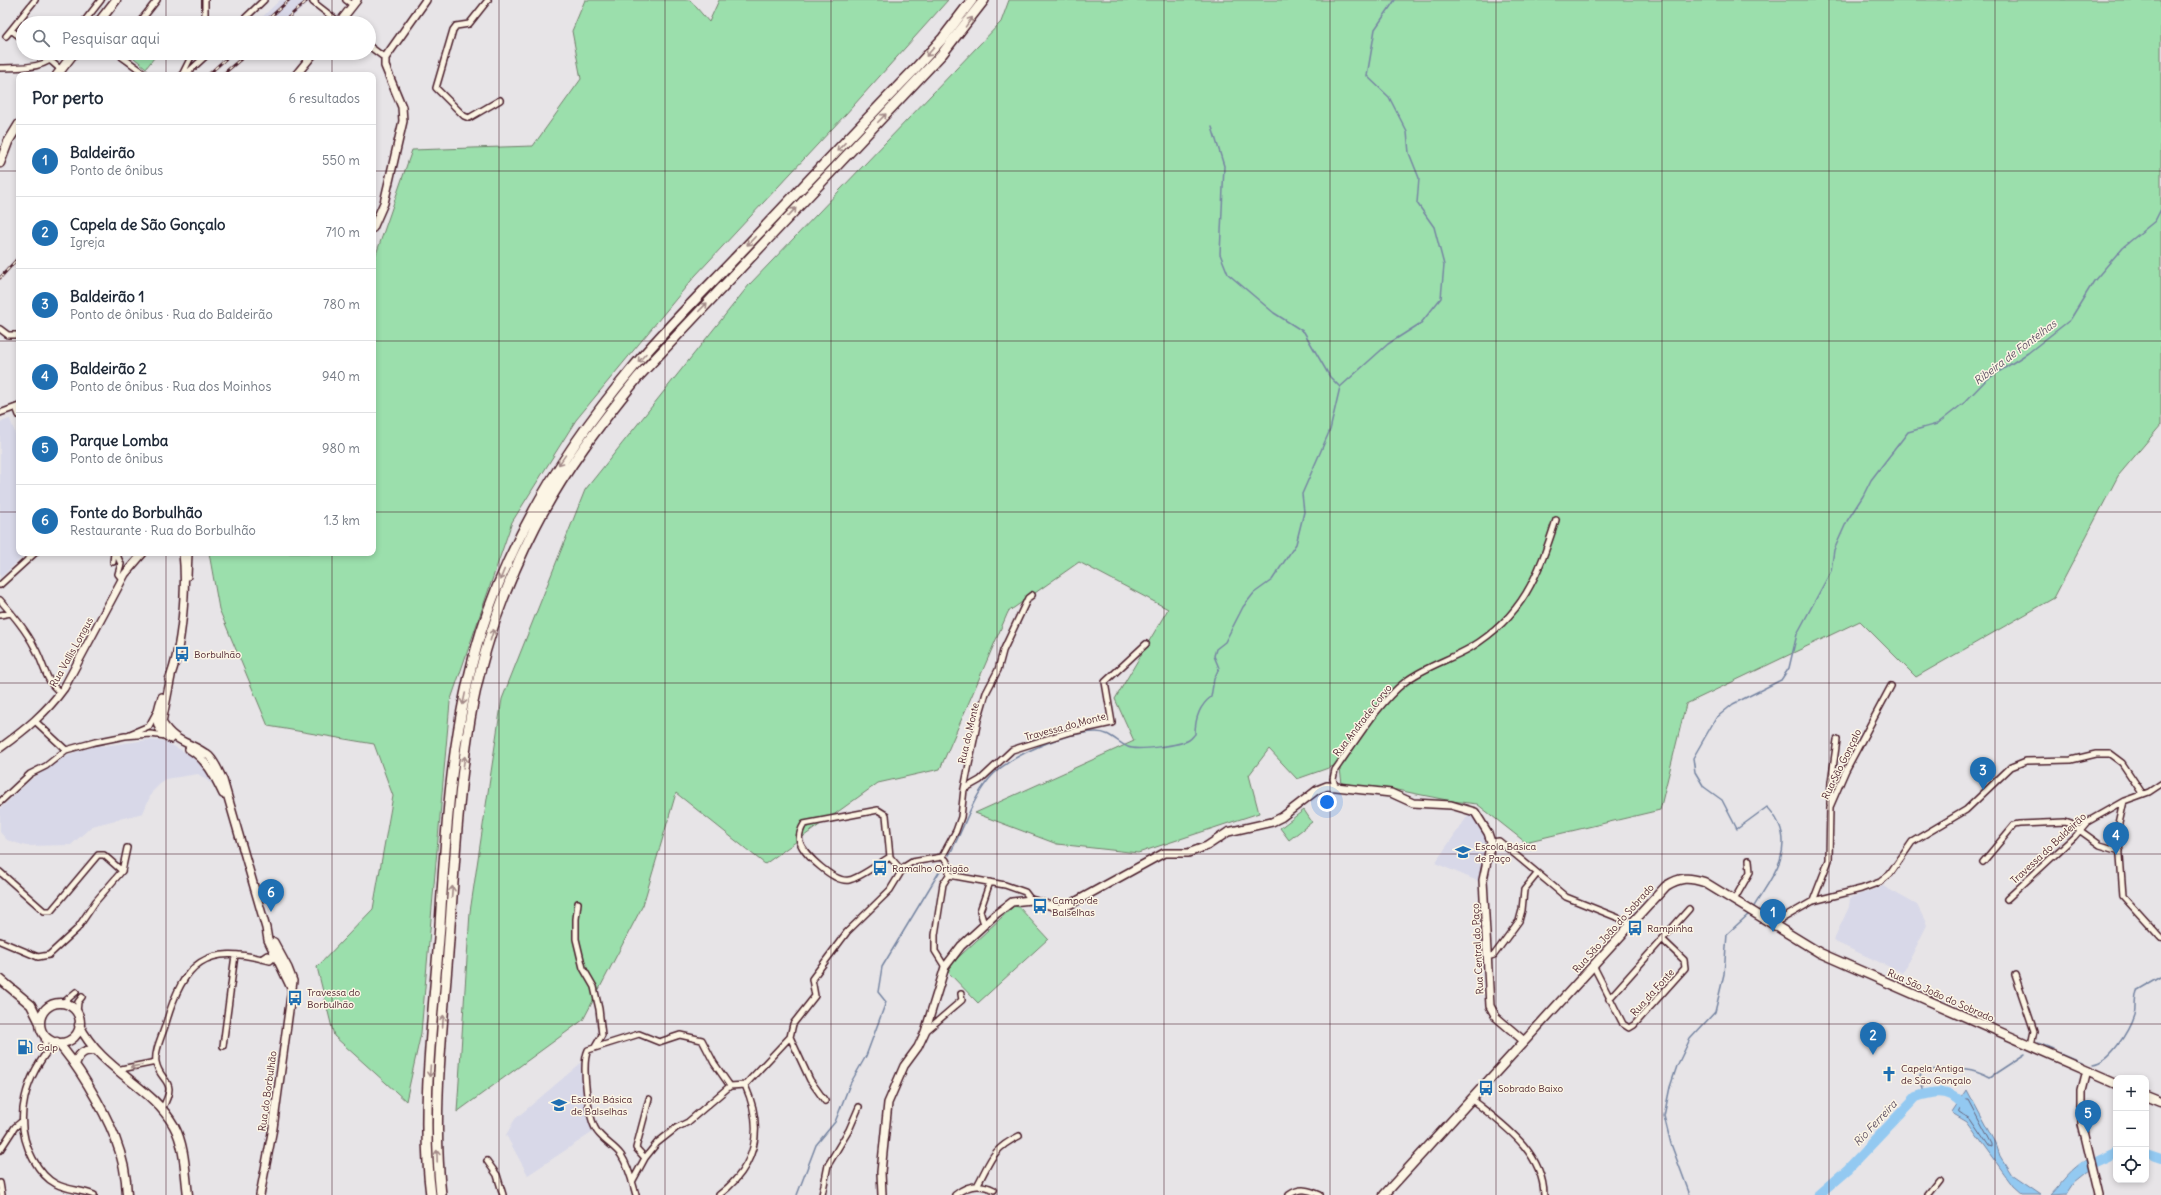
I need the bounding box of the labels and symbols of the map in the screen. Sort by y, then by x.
one-way arrow [965,16,973,27]
one-way arrow [925,47,935,57]
one-way arrow [877,113,887,123]
one-way arrow [836,142,846,152]
one-way arrow [788,207,797,217]
one-way arrow [747,236,756,246]
one-way arrow [698,302,708,312]
water label: Ribeira de Fontelhas [1971,316,2060,388]
one-way arrow [637,352,646,363]
one-way arrow [558,455,567,466]
one-way arrow [498,569,505,581]
street label: Rua Vallis Longus [47,615,96,690]
one-way arrow [488,630,496,642]
bus stop icon: Borbulhão [173,645,191,663]
place label: Borbulhão [194,648,241,661]
street label: Rua Andrade Corvo [1330,681,1395,759]
one-way arrow [460,693,468,706]
street label: Rua do Monte [955,701,982,765]
street label: Travessa do Monte [1023,709,1107,744]
street label: Rua São Gonçalo [1819,727,1864,802]
one-way arrow [460,756,468,769]
pin: 3 [1970,757,1996,790]
your location [1317,792,1337,812]
street label: Travessa do Baldeirão [2008,810,2089,887]
pin: 4 [2103,822,2129,855]
place label: Escola Básica de Paço [1475,840,1536,865]
school or university icon: Escola Básica de Paço [1454,843,1472,861]
bus stop icon: Ramalho Ortigão [871,859,889,877]
place label: Ramalho Ortigão [892,862,969,875]
pin: 6 [258,879,284,912]
street label: Rua São João do Sobrado [1570,881,1657,976]
one-way arrow [449,886,456,899]
place label: Campo de Balselhas [1052,894,1098,919]
bus stop icon: Campo de Balselhas [1031,897,1049,915]
pin: 1 [1760,899,1786,932]
street label: Rua Central do Paço [1469,903,1486,995]
bus stop icon: Rampinha [1626,919,1644,937]
place label: Rampinha [1647,922,1693,935]
street label: Rua da Fonte [1628,966,1677,1019]
street label: Rua São João do Sobrado [1885,966,1997,1025]
place label: Travessa do Borbulhão [307,986,361,1011]
bus stop icon: Travessa do Borbulhão [286,989,304,1007]
one-way arrow [439,1015,446,1028]
pin: 2 [1860,1022,1886,1055]
fuel station icon: Galp [16,1038,34,1056]
place label: Galp [37,1041,58,1054]
street label: Rua do Borbulhão [255,1050,280,1132]
one-way arrow [130,1062,143,1070]
place label: Capela Antiga de São Gonçalo [1901,1062,1971,1087]
one-way arrow [426,1064,433,1077]
church icon: Capela Antiga de São Gonçalo [1880,1065,1898,1083]
bus stop icon: Sobrado Baixo [1477,1079,1495,1097]
place label: Sobrado Baixo [1498,1082,1563,1095]
place label: Escola Básica de Balselhas [571,1093,632,1118]
school or university icon: Escola Básica de Balselhas [550,1096,568,1114]
water label: Rio Ferreira [1850,1097,1900,1149]
pin: 5 [2075,1100,2101,1133]
one-way arrow [434,1150,441,1163]

